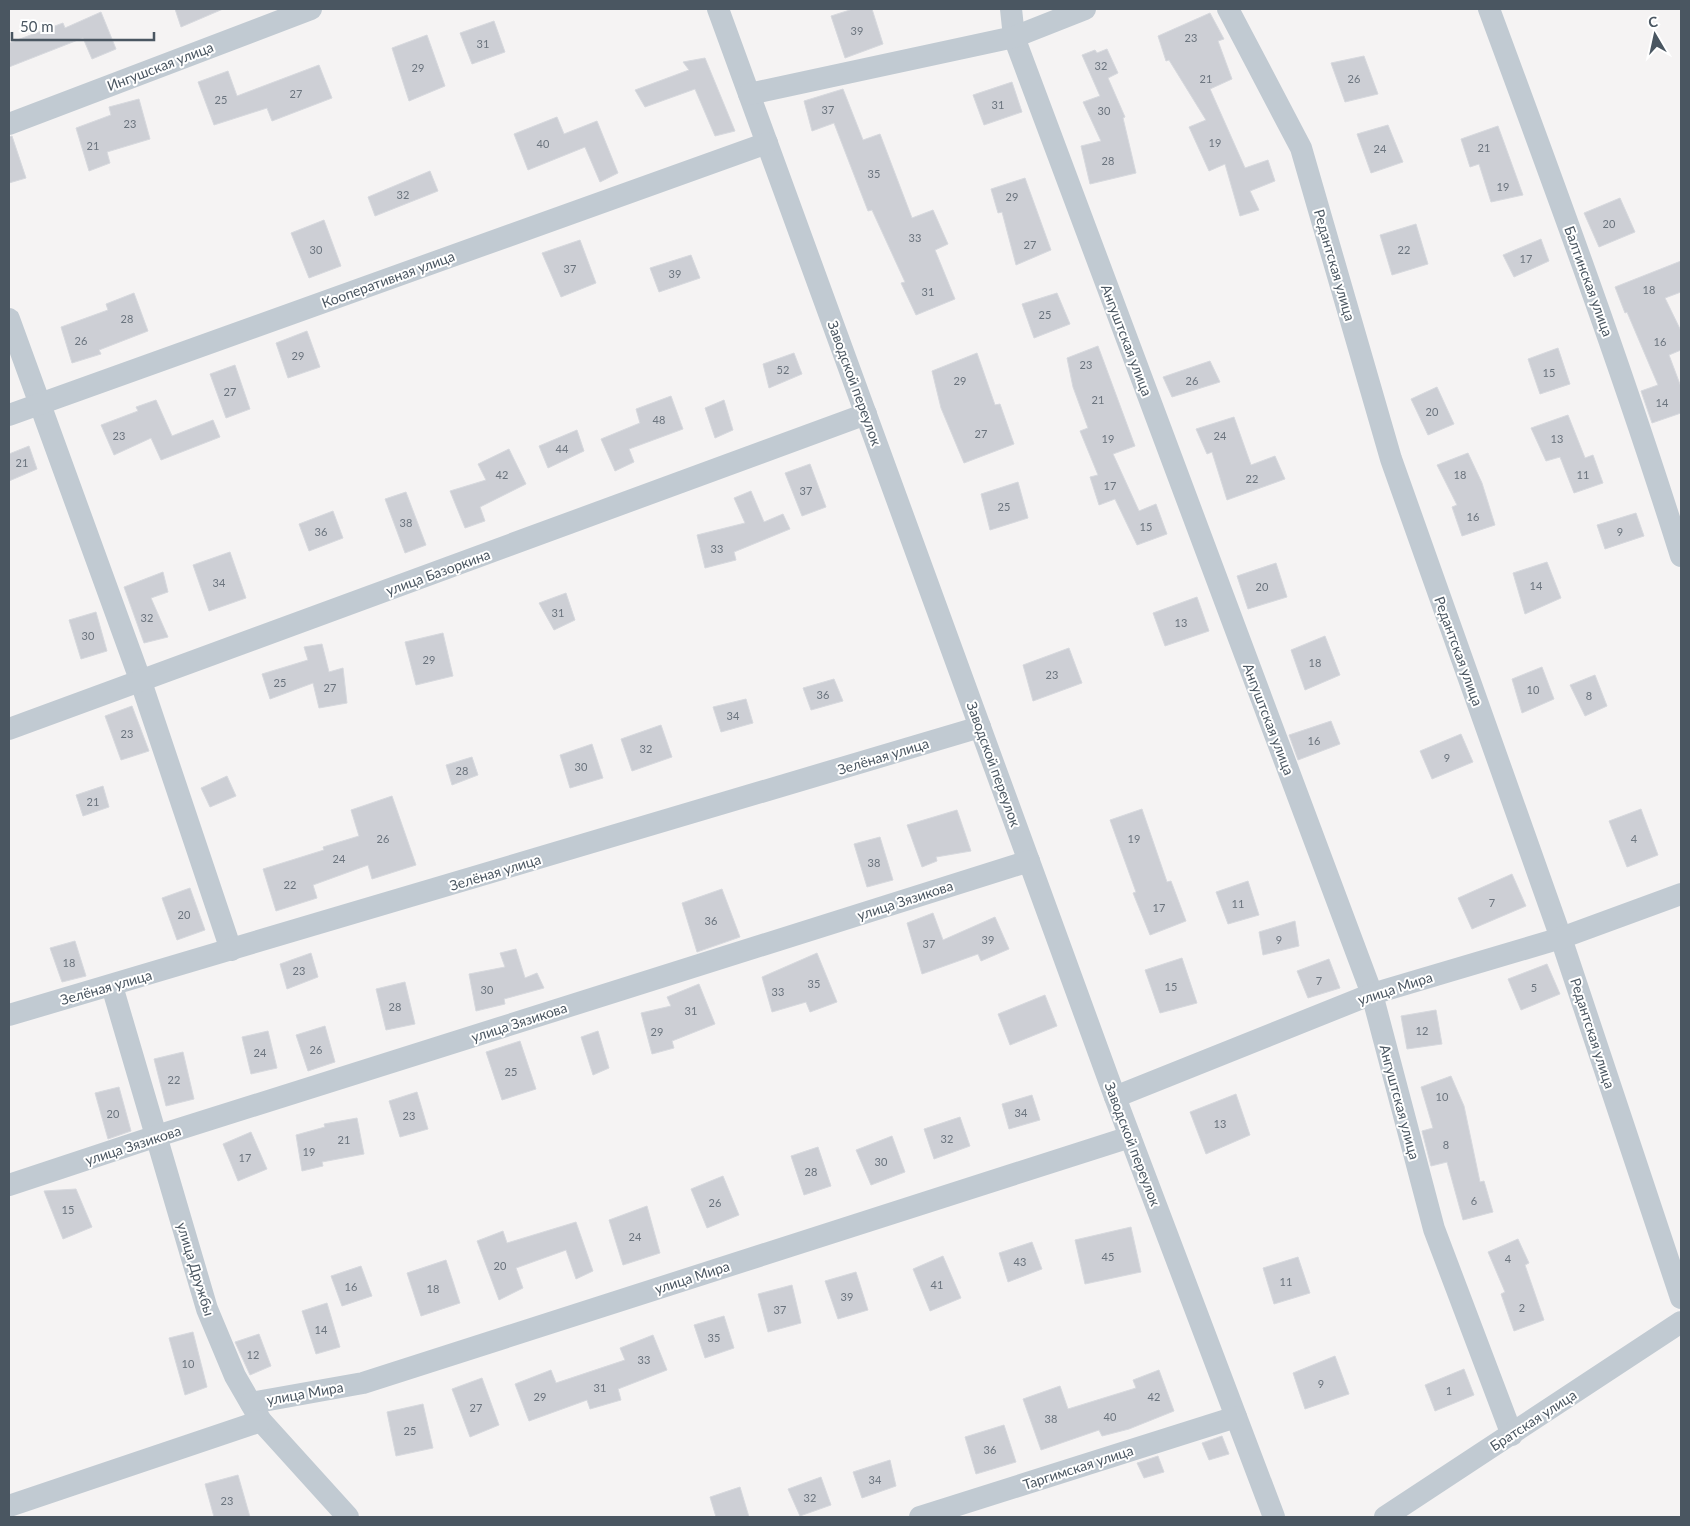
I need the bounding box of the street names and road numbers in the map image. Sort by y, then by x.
street label: Ингушская улица [104,38,216,94]
street label: Редантская улица [1311,207,1359,323]
street label: Балтинская улица [1561,223,1617,339]
street label: Кооперативная улица [319,247,457,311]
street label: Ангуштская улица [1098,282,1156,398]
street label: Заводской переулок [825,318,886,448]
street label: улица Базоркина [384,545,492,599]
street label: Редантская улица [1431,594,1487,708]
street label: Ангуштская улица [1240,661,1298,777]
street label: Заводской переулок [964,699,1025,829]
street label: Зелёная улица [835,734,931,778]
street label: Зелёная улица [447,850,543,894]
street label: улица Зязикова [855,877,955,923]
street label: Зелёная улица [58,966,154,1008]
street label: улица Мира [1355,968,1435,1008]
street label: Редантская улица [1567,976,1619,1090]
street label: улица Зязикова [469,999,569,1045]
street label: Ангуштская улица [1376,1043,1424,1161]
street label: Заводской переулок [1101,1080,1165,1209]
street label: улица Зязикова [83,1122,183,1168]
street label: улица Дружбы [174,1220,218,1318]
street label: улица Мира [652,1257,732,1297]
street label: улица Мира [265,1378,345,1408]
street label: Братская улица [1487,1386,1579,1454]
street label: Таргимская улица [1021,1441,1135,1493]

